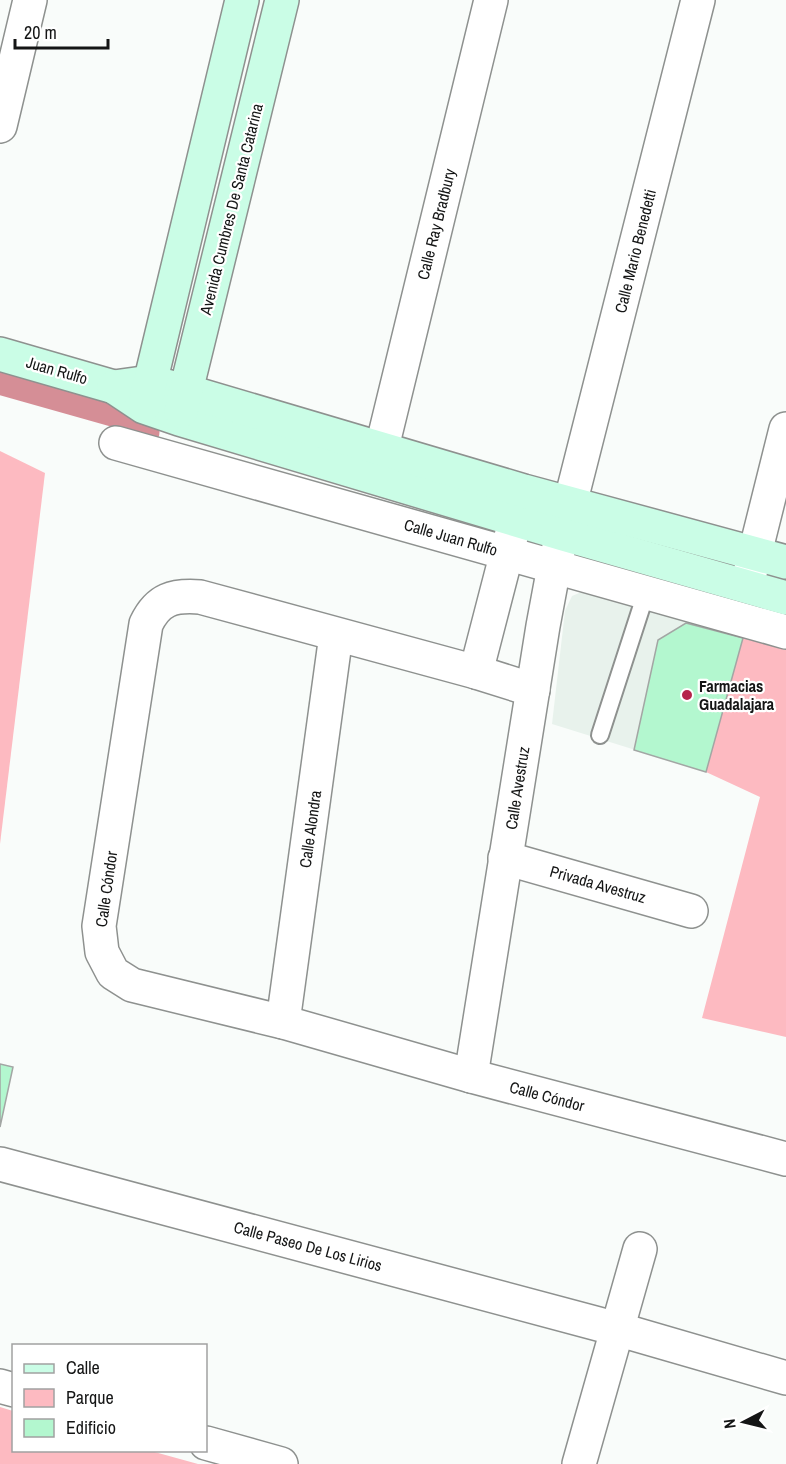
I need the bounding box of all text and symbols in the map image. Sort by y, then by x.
scale bar [15,12,108,50]
text: 20 m [24,20,57,45]
street label: Avenida Cumbres De Santa Catarina [194,100,268,318]
street label: Calle Ray Bradbury [412,166,461,282]
street label: Calle Mario Benedetti [609,187,661,315]
street label: Juan Rulfo [24,351,90,389]
street label: Calle Juan Rulfo [402,513,500,561]
place label: Farmacias Guadalajara [699,675,775,715]
marker: Farmacias Guadalajara [680,688,694,702]
street label: Calle Avestruz [500,745,534,831]
street label: Calle Alondra [294,788,326,869]
street label: Calle Cóndor [90,849,122,928]
street label: Privada Avestruz [547,860,649,908]
street label: Calle Cóndor [507,1075,587,1117]
street label: Calle Paseo De Los Lirios [232,1216,384,1276]
legend [12,1344,207,1452]
text: Calle [66,1355,100,1380]
text: Parque [66,1385,114,1410]
north arrow [714,1392,774,1452]
text: Edificio [66,1415,116,1440]
text: N [718,1418,741,1430]

